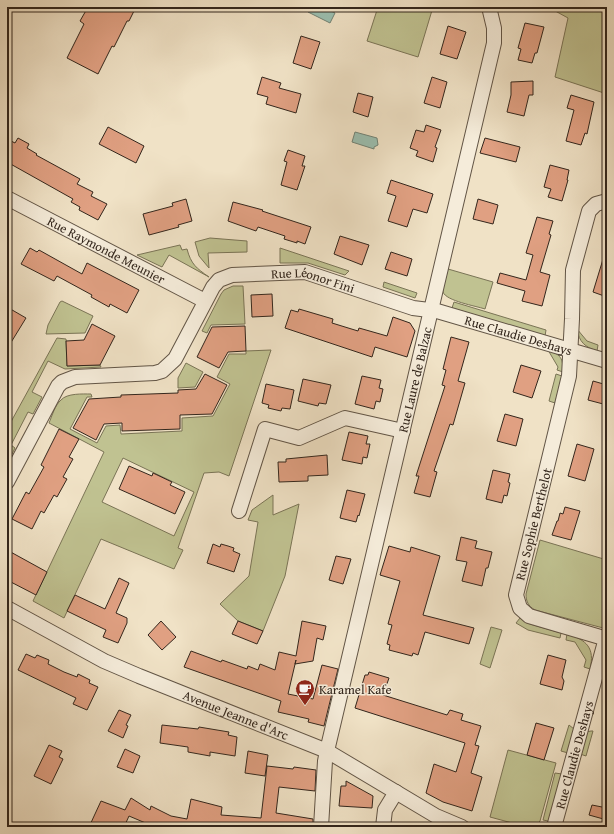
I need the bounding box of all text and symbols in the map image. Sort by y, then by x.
street label: Rue Raymonde Meunier [44,212,169,289]
street label: Rue Léonor Fini [271,263,357,298]
street label: Rue Claudie Deshays [462,311,574,360]
street label: Rue Laure de Balzac [393,325,437,434]
street label: Rue Sophie Berthelot [510,466,557,582]
cafe icon: Karamel Kafe [294,678,316,706]
place label: Karamel Kafe [319,680,392,699]
street label: Avenue Jeanne d'Arc [180,686,292,745]
street label: Rue Claudie Deshays [550,699,598,811]

